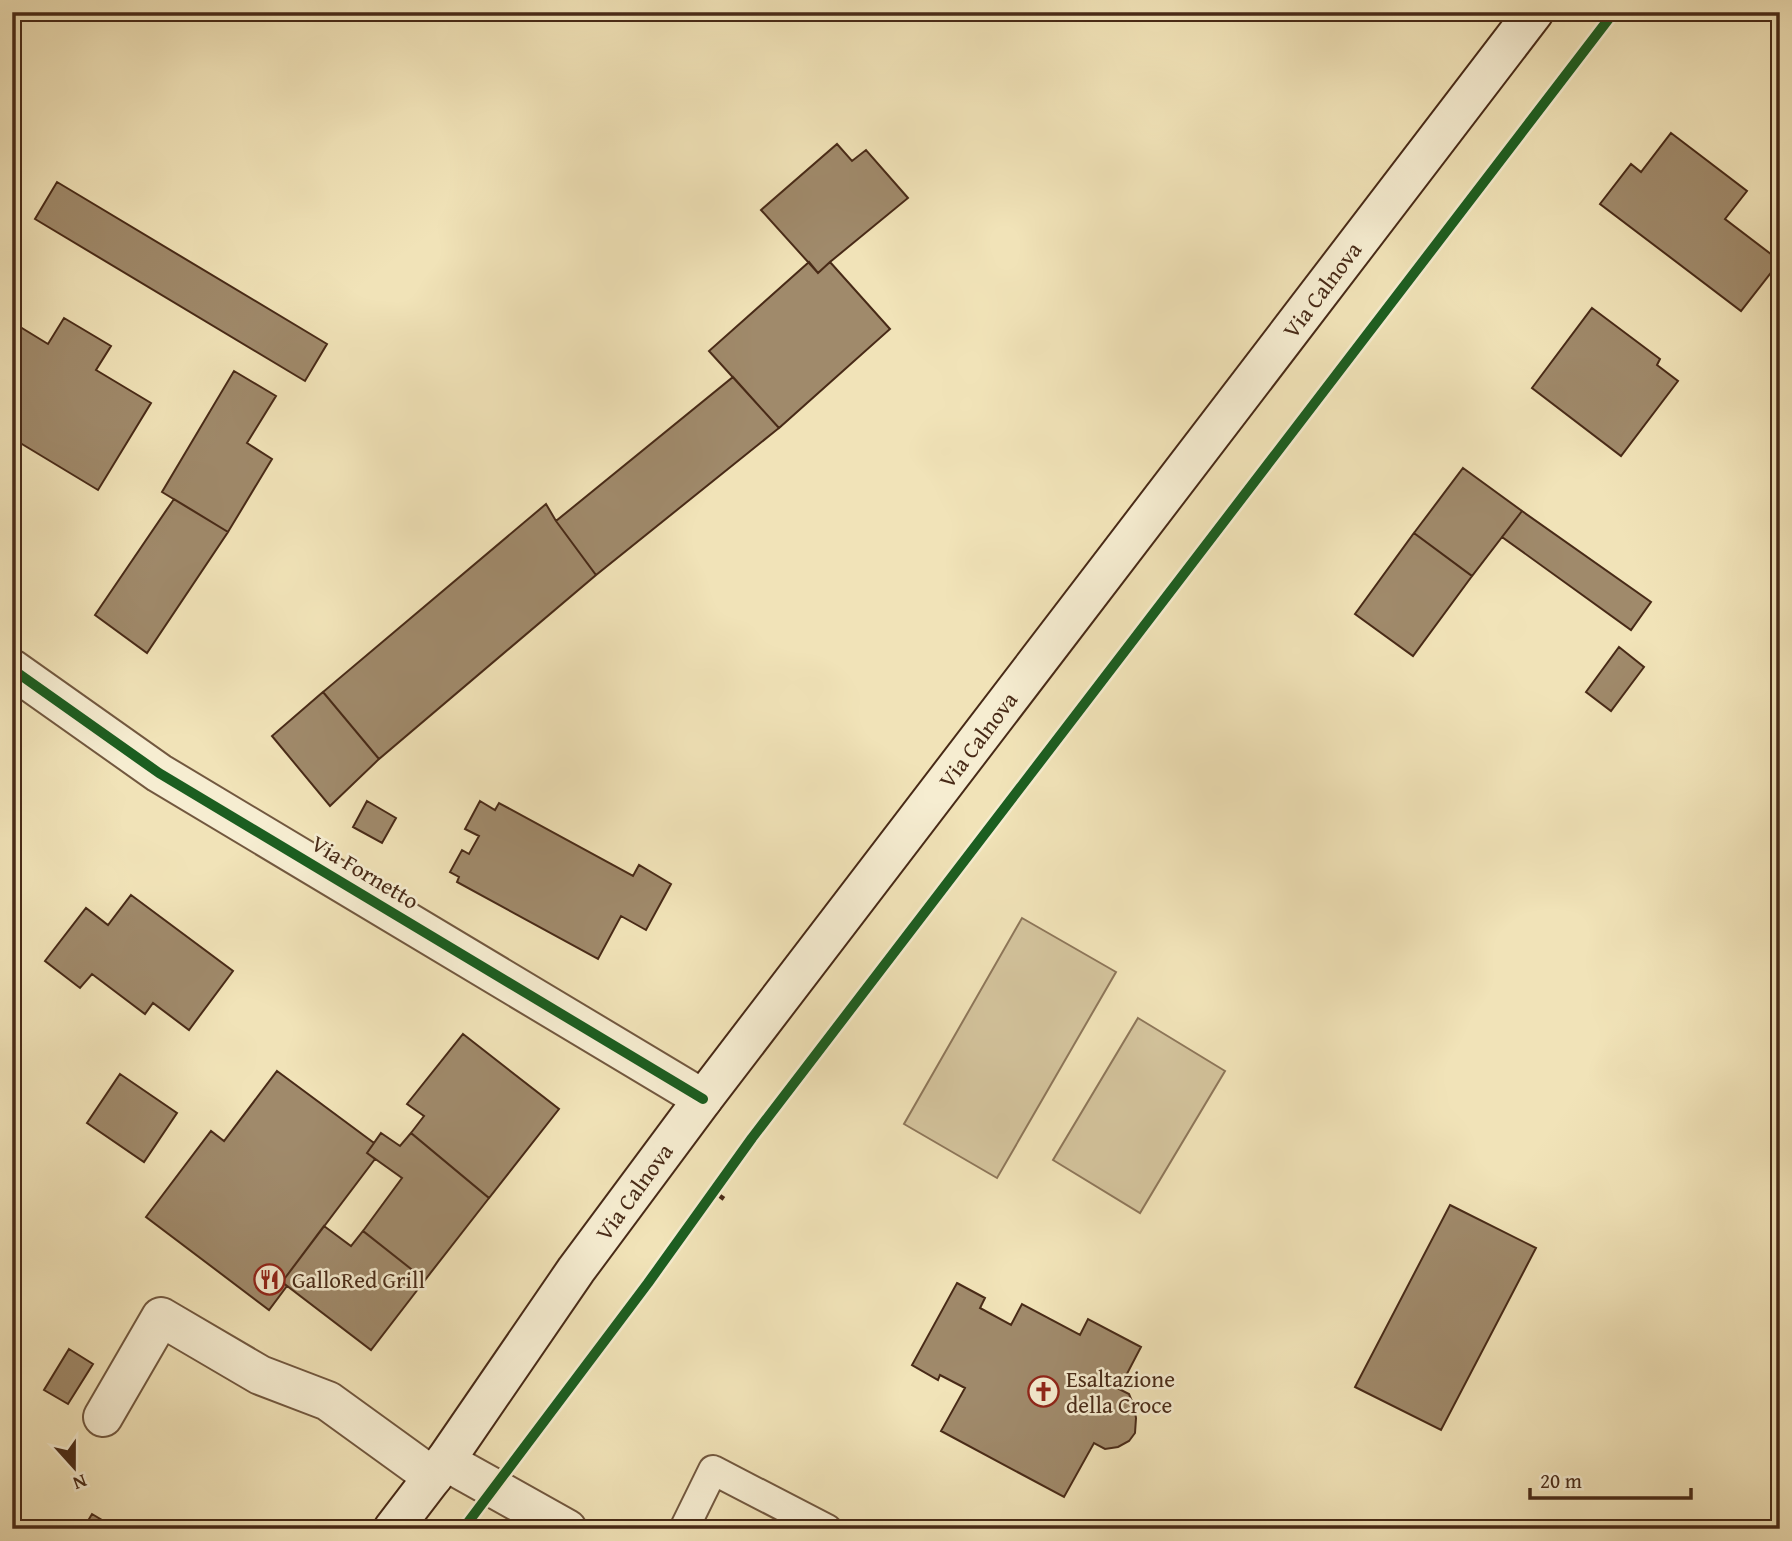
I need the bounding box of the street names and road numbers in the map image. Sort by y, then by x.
street label: Via Calnova [1274,234,1369,345]
street label: Via Calnova [930,684,1025,795]
street label: Via Fornetto [305,826,425,917]
street label: Via Calnova [587,1136,680,1247]

